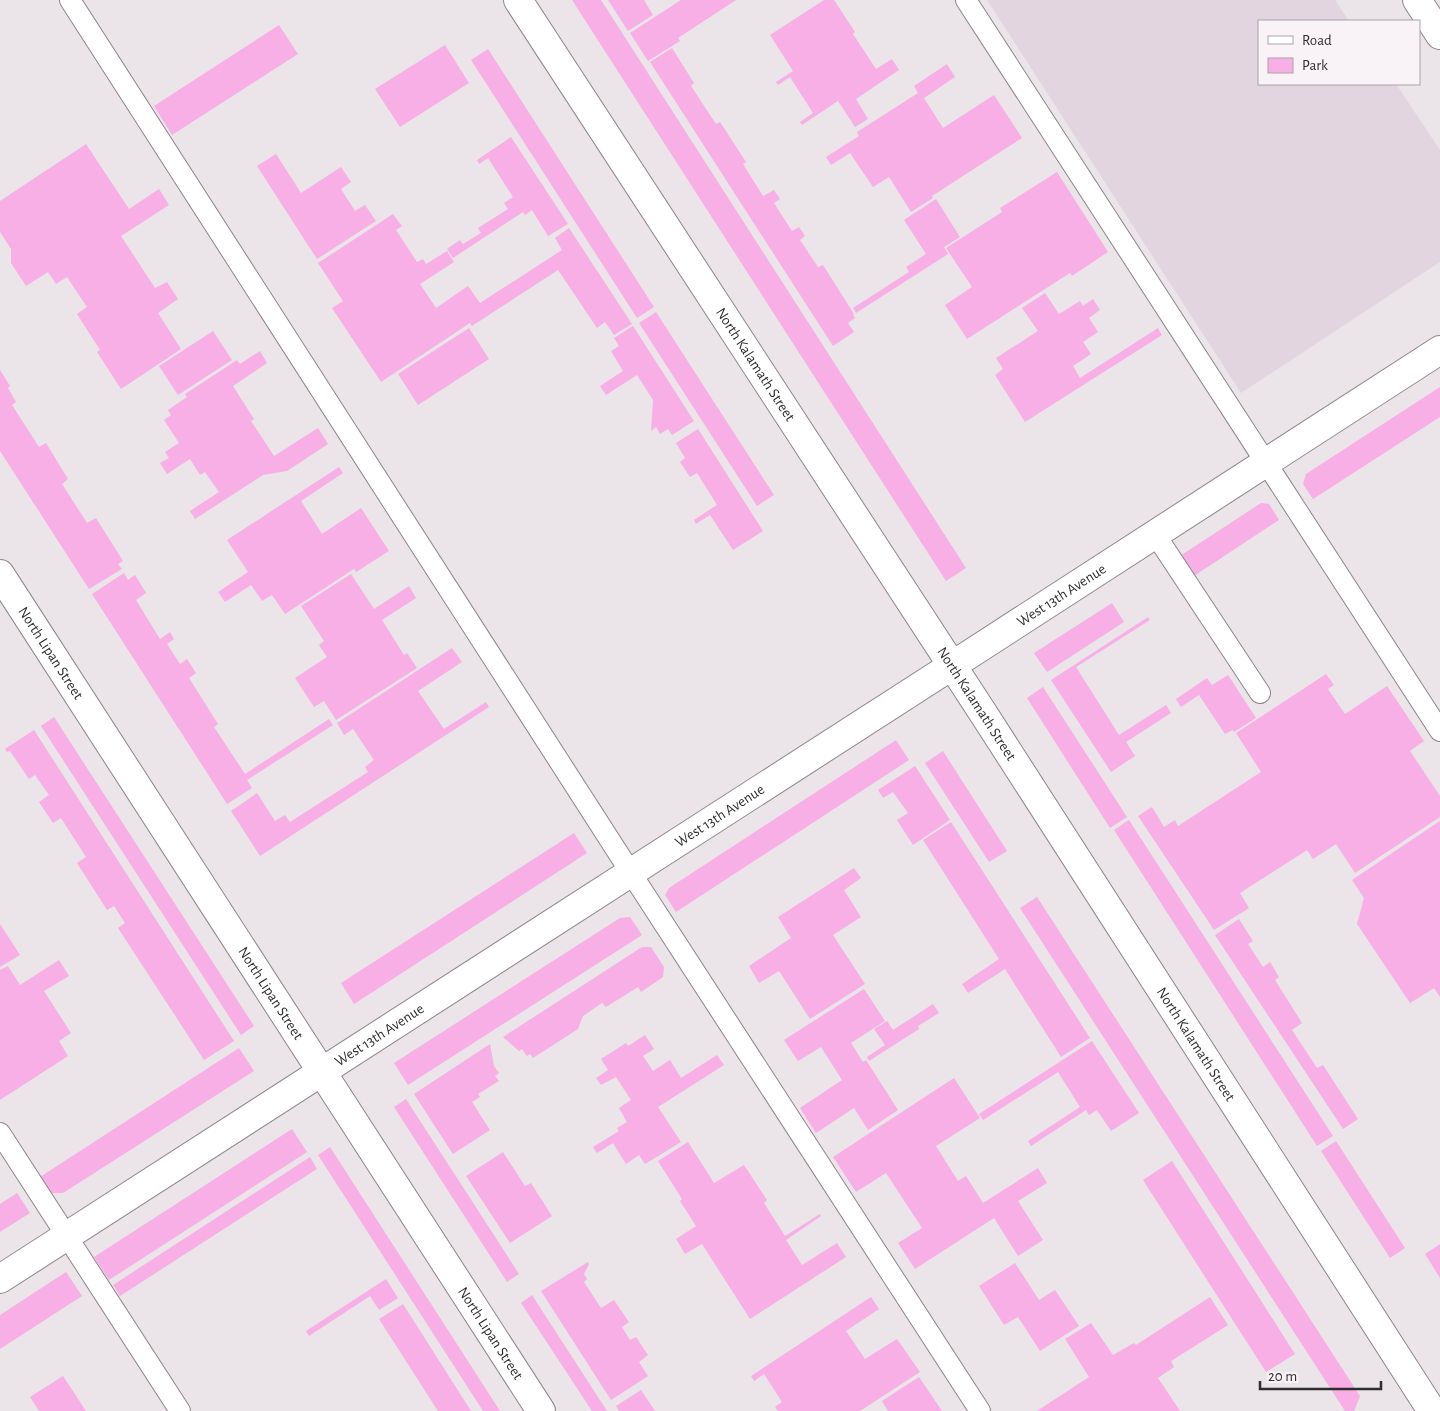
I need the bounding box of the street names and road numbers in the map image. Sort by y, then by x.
street label: North Kalamath Street [713,305,798,424]
street label: West 13th Avenue [1014,561,1109,629]
street label: North Lipan Street [16,604,86,702]
street label: North Kalamath Street [935,644,1019,763]
street label: West 13th Avenue [672,781,767,850]
street label: North Lipan Street [236,944,306,1042]
street label: North Kalamath Street [1154,985,1238,1104]
street label: West 13th Avenue [332,1001,426,1069]
street label: North Lipan Street [455,1284,526,1382]

